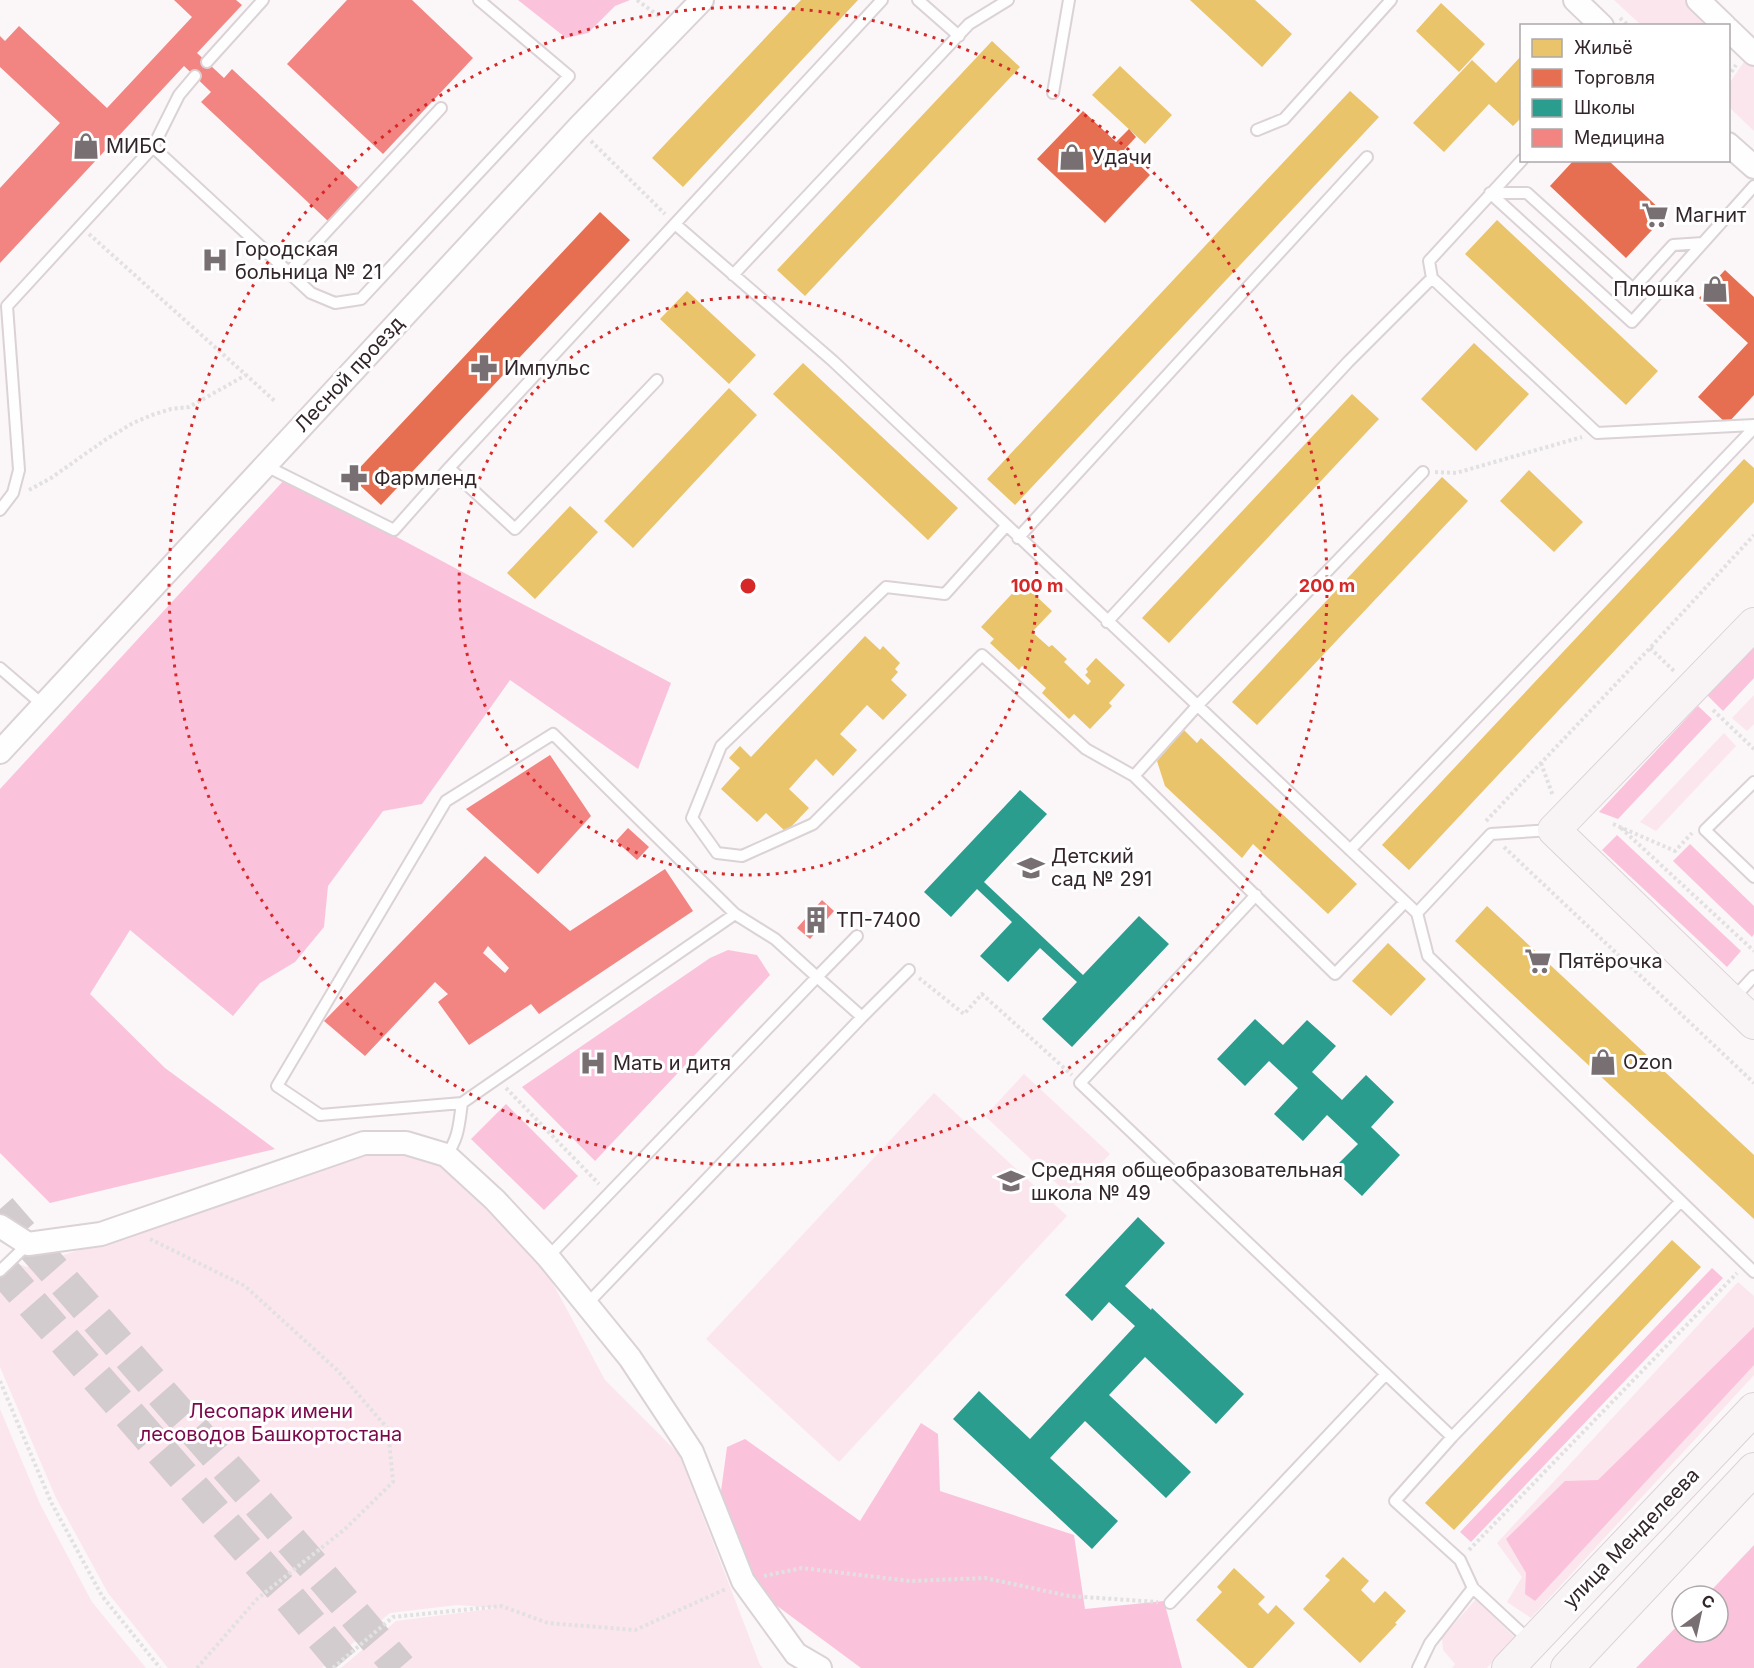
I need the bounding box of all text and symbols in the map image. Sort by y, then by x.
legend [1520,24,1730,162]
text: Жильё [1574,37,1633,58]
text: Торговля [1574,67,1655,88]
text: Школы [1574,97,1635,118]
text: Медицина [1574,127,1665,148]
shop icon: МИБС [71,131,101,161]
place label: МИБС [106,134,167,158]
shop icon: Удачи [1057,142,1087,172]
place label: Удачи [1092,145,1152,169]
supermarket icon: Магнит [1640,200,1670,230]
place label: Магнит [1675,203,1747,227]
place label: Городская больница № 21 [235,237,382,284]
hospital icon: Городская больница № 21 [200,245,230,275]
shop icon: Плюшка [1700,274,1730,304]
place label: Плюшка [1613,277,1695,301]
street label: Лесной проезд [289,311,409,437]
pharmacy icon: Импульс [469,353,499,383]
place label: Импульс [504,356,590,380]
pharmacy icon: Фармленд [339,463,369,493]
place label: Фармленд [374,466,477,490]
text: 100 m [1011,575,1063,596]
text: 200 m [1299,575,1355,596]
centre of rings [738,576,758,596]
place label: Детский сад № 291 [1051,844,1152,891]
school or university icon: Детский сад № 291 [1016,853,1046,883]
building icon: ТП-7400 [801,905,831,935]
place label: ТП-7400 [836,908,921,932]
supermarket icon: Пятёрочка [1523,946,1553,976]
place label: Пятёрочка [1558,949,1663,973]
shop icon: Ozon [1588,1047,1618,1077]
hospital icon: Мать и дитя [578,1048,608,1078]
place label: Ozon [1623,1050,1673,1074]
place label: Мать и дитя [613,1051,731,1075]
place label: Средняя общеобразовательная школа № 49 [1031,1158,1343,1205]
school or university icon: Средняя общеобразовательная школа № 49 [996,1166,1026,1196]
park label: Лесопарк имени лесоводов Башкортостана [140,1399,402,1446]
street label: улица Менделеева [1558,1463,1704,1613]
north arrow [1670,1584,1730,1644]
text: С [1698,1590,1719,1613]

